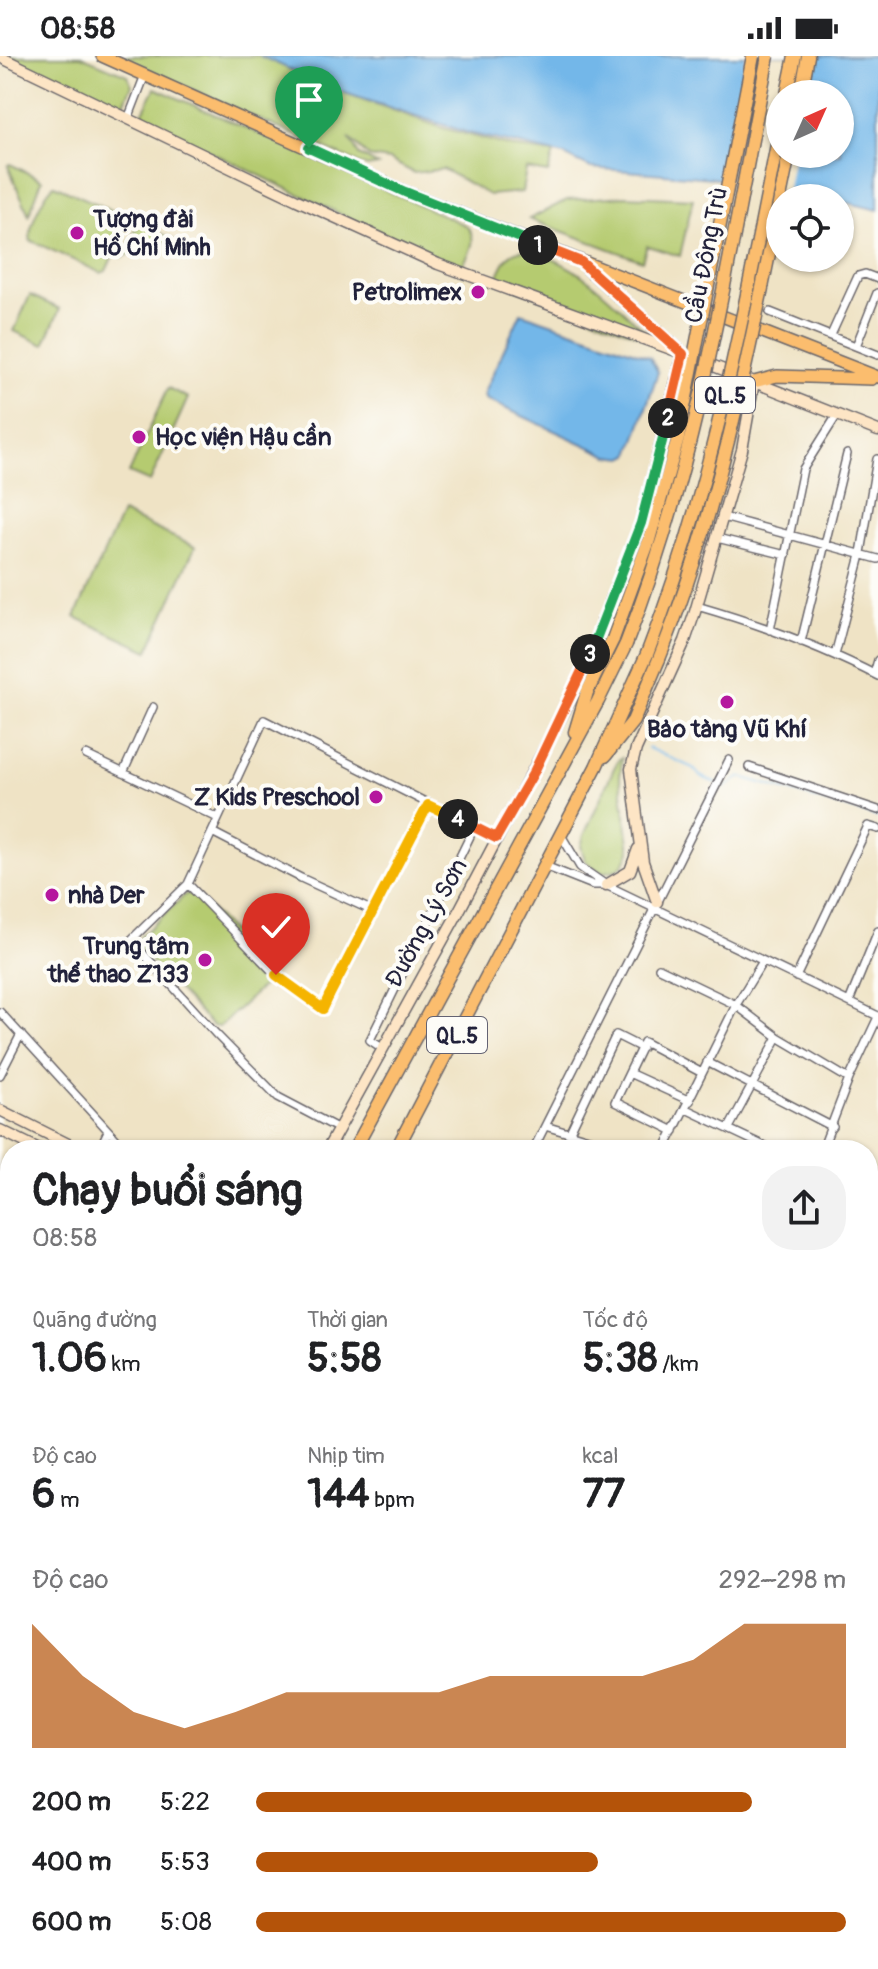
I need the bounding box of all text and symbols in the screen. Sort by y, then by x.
text: 08:58 [40,10,115,47]
pin [275,66,343,148]
icon: arrive [287,78,331,122]
north arrow [766,80,854,168]
map controls [766,80,854,272]
street label: Cầu Đông Trù [679,184,734,326]
button: locate [766,184,854,272]
place label: Tượng đài Hồ Chí Minh [92,205,211,262]
marker: Tượng đài Hồ Chí Minh [68,224,86,242]
pin: 1 [518,225,558,265]
text: 1 [534,231,542,259]
place label: Petrolimex [352,278,462,307]
marker: Petrolimex [469,283,487,301]
road number: QL.5 [695,377,755,413]
pin: 2 [648,398,688,438]
text: 2 [662,404,674,432]
place label: Học viện Hậu cần [155,422,332,452]
marker: Học viện Hậu cần [130,428,148,446]
pin: 3 [570,634,610,674]
text: 3 [584,640,596,668]
marker: Bảo tàng Vũ Khí [718,693,736,711]
place label: Bảo tàng Vũ Khí [647,715,807,744]
place label: Z Kids Preschool [194,783,360,812]
marker: Z Kids Preschool [367,788,385,806]
pin: 4 [438,799,478,839]
text: 4 [452,805,464,833]
street label: Đường Lý Sơn [379,854,474,993]
place label: nhà Der [68,881,145,910]
marker: nhà Der [43,886,61,904]
pin [242,893,310,975]
icon: check [254,905,298,949]
place label: Trung tâm thể thao Z133 [46,932,189,989]
marker: Trung tâm thể thao Z133 [196,951,214,969]
road number: QL.5 [427,1017,487,1053]
text: Chạy buổi sáng [32,1164,303,1219]
button: share [762,1166,846,1250]
text: 08:58 [32,1222,97,1254]
text: Quãng đường [32,1306,157,1334]
text: Thời gian [307,1306,388,1334]
text: Tốc độ [583,1306,648,1334]
text: 1.06 [32,1334,107,1383]
text: 5:58 [307,1334,382,1383]
text: 5:38 [583,1334,658,1383]
text: km [107,1350,140,1378]
text: /km [658,1350,699,1378]
text: Độ cao [32,1442,97,1470]
text: Nhịp tim [307,1442,385,1470]
text: kcal [583,1442,618,1470]
text: 6 [32,1470,55,1519]
text: 144 [307,1470,369,1519]
text: 77 [583,1470,625,1519]
text: m [55,1486,80,1514]
text: bpm [369,1486,415,1514]
text: Độ cao [32,1564,109,1596]
text: 292–298 m [718,1564,846,1596]
text: 200 m [32,1786,111,1818]
text: 5:22 [160,1786,210,1818]
text: 400 m [32,1846,111,1878]
text: 5:53 [160,1846,210,1878]
text: 600 m [32,1906,111,1938]
text: 5:08 [160,1906,212,1938]

